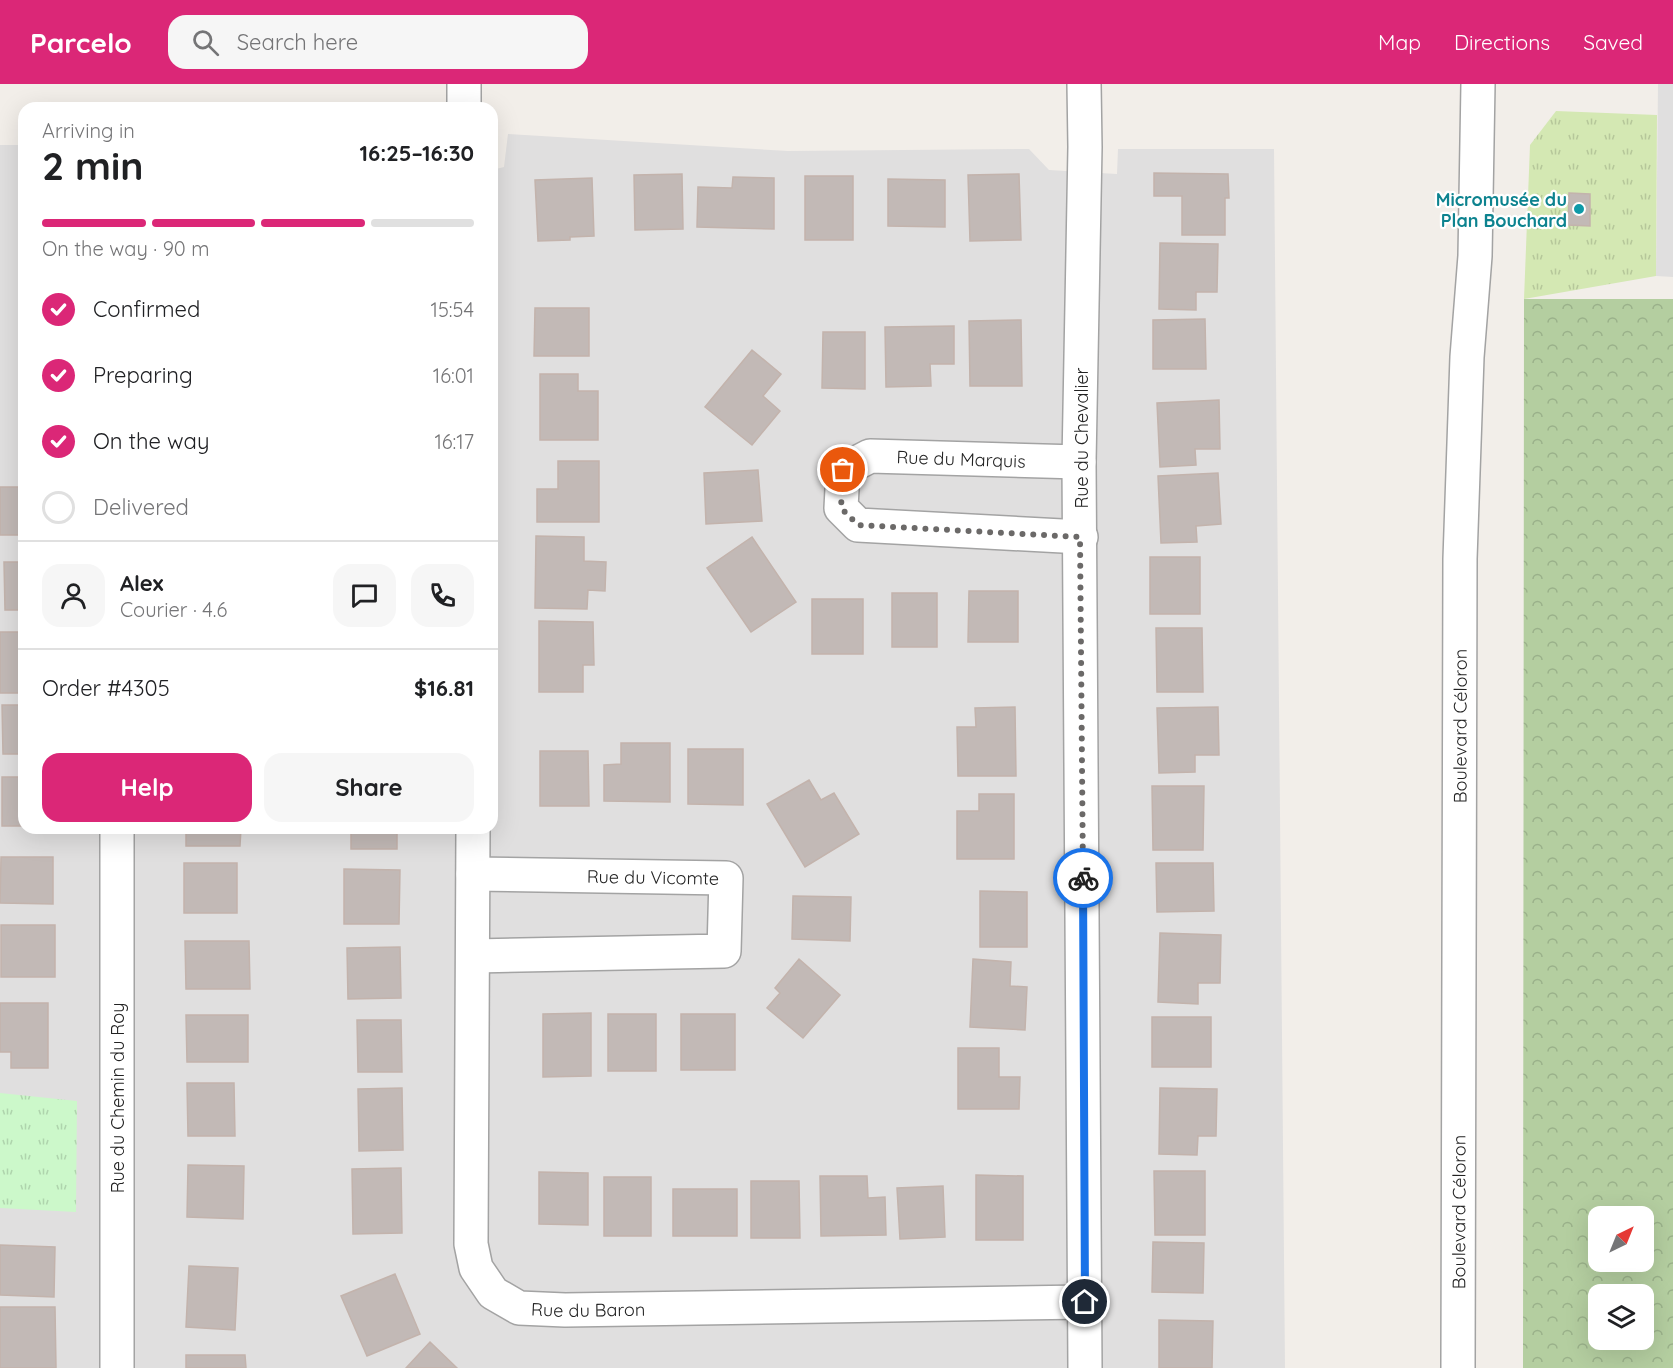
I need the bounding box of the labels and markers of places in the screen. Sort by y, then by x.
place label: Micromusée du Plan Bouchard [1436,188,1567,232]
marker: Micromusée du Plan Bouchard [1572,202,1586,216]
pin [817,444,868,495]
pin [1059,1276,1110,1327]

